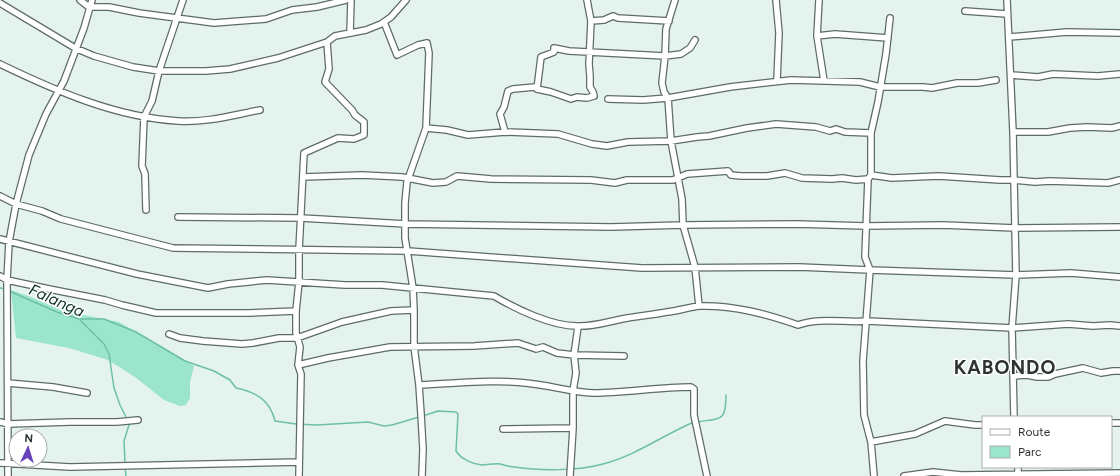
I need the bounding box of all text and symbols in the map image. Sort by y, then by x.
water label: Falanga [26,280,87,321]
district label: KABONDO [954,356,1056,379]
legend [982,416,1112,468]
text: Route [1018,425,1051,439]
north arrow [8,428,48,468]
text: N [24,432,33,445]
text: Parc [1018,445,1042,459]

